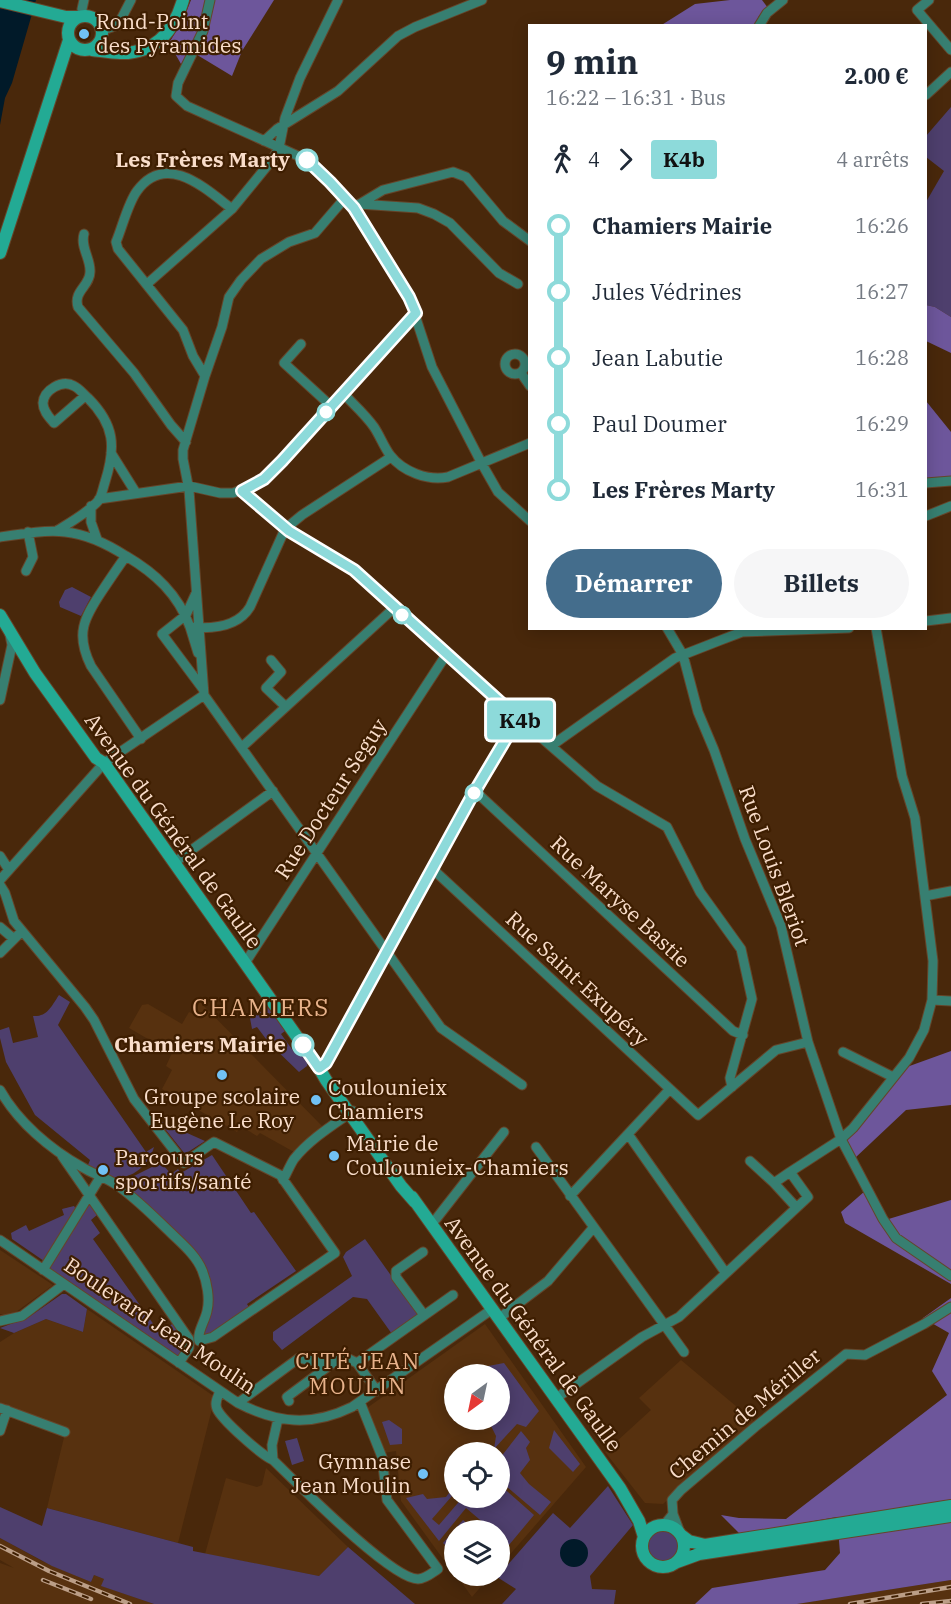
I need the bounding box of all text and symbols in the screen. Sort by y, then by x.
place label: Rond-Point des Pyramides [96,7,241,59]
marker: Rond-Point des Pyramides [77,27,91,41]
text: 9 min [546,40,638,83]
text: 2.00 € [844,61,909,90]
text: 16:22 – 16:31 · Bus [546,84,726,111]
icon: walk [546,143,579,176]
icon: forward [609,143,642,176]
place label: Les Frères Marty [115,145,290,173]
text: K4b [663,145,705,173]
text: 4 [588,146,600,173]
text: 4 arrêts [836,146,909,173]
marker: Les Frères Marty [296,149,318,171]
text: Chamiers Mairie [592,211,772,240]
text: 16:26 [855,212,909,239]
text: Jules Védrines [592,277,742,306]
text: 16:27 [855,278,909,305]
text: Jean Labutie [592,343,723,372]
text: 16:28 [855,344,909,371]
unlabelled marker [317,403,335,421]
text: Paul Doumer [592,409,727,438]
text: 16:29 [855,410,909,437]
text: Les Frères Marty [592,475,775,504]
text: 16:31 [855,476,909,503]
button: Démarrer [546,549,722,618]
button: Billets [734,549,909,618]
unlabelled marker [393,606,411,624]
line badge: K4b [486,700,554,740]
text: K4b [499,706,541,734]
street label: Avenue du Général de Gaulle [79,707,269,954]
street label: Rue Docteur Seguy [268,712,393,884]
street label: Rue Louis Bleriot [733,781,817,950]
unlabelled marker [465,784,483,802]
street label: Rue Maryse Bastie [545,829,696,973]
street label: Rue Saint-Exupéry [500,905,656,1052]
district label: CHAMIERS [192,991,330,1023]
place label: Chamiers Mairie [114,1030,286,1058]
marker: Chamiers Mairie [292,1034,314,1056]
marker: Groupe scolaire Eugène Le Roy [215,1068,229,1082]
place label: Coulounieix Chamiers [328,1073,447,1125]
place label: Groupe scolaire Eugène Le Roy [144,1082,300,1134]
marker: Coulounieix Chamiers [309,1093,323,1107]
place label: Mairie de Coulounieix-Chamiers [346,1129,569,1181]
place label: Parcours sportifs/santé [115,1143,252,1195]
marker: Mairie de Coulounieix-Chamiers [327,1149,341,1163]
marker: Parcours sportifs/santé [96,1163,110,1177]
street label: Avenue du Général de Gaulle [439,1210,629,1457]
street label: Boulevard Jean Moulin [59,1250,262,1400]
street label: Chemin de Mériller [662,1341,827,1485]
district label: CITÉ JEAN MOULIN [295,1346,421,1400]
north arrow [444,1364,510,1430]
map controls [444,1364,510,1586]
button: locate [444,1442,510,1508]
place label: Gymnase Jean Moulin [291,1447,411,1499]
marker: Gymnase Jean Moulin [416,1467,430,1481]
button: layers [444,1520,510,1586]

